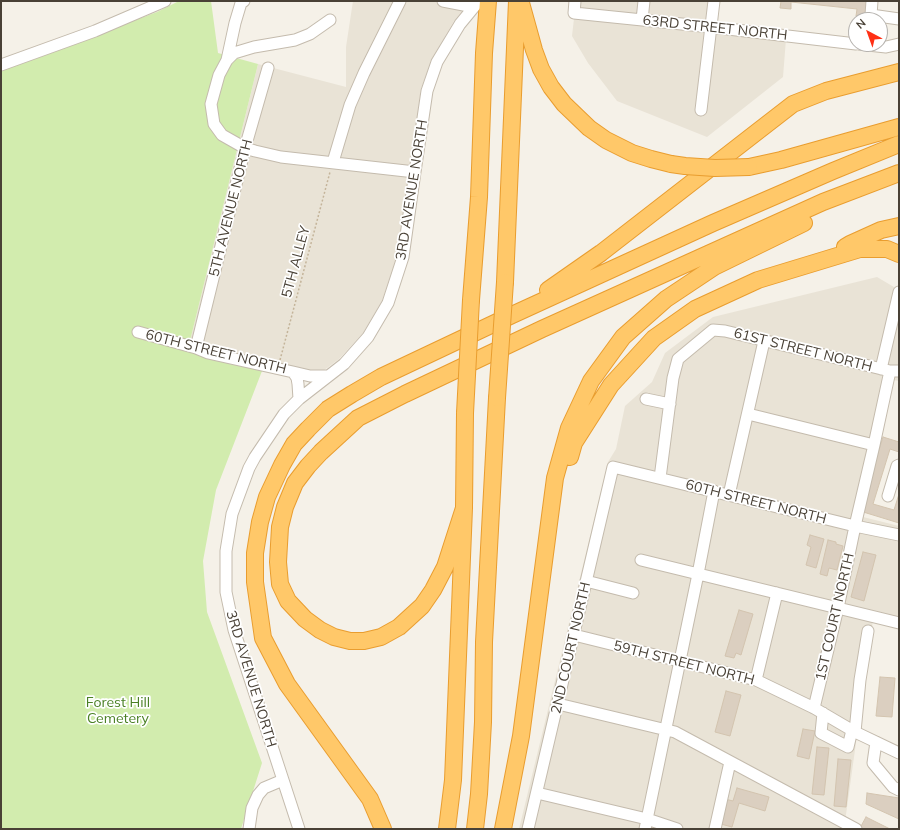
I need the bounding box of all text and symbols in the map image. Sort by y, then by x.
street label: 63RD STREET NORTH [642,12,788,44]
north arrow [848,12,888,52]
text: N [853,16,869,32]
street label: 3RD AVENUE NORTH [393,118,431,262]
street label: 5TH AVENUE NORTH [206,137,256,279]
street label: 5TH ALLEY [278,224,314,300]
street label: 61ST STREET NORTH [732,325,874,375]
street label: 60TH STREET NORTH [144,326,288,378]
street label: 60TH STREET NORTH [684,476,828,528]
street label: 1ST COURT NORTH [812,551,858,683]
street label: 2ND COURT NORTH [548,581,594,715]
street label: 3RD AVENUE NORTH [222,609,280,749]
street label: 59TH STREET NORTH [612,637,756,689]
park label: Forest Hill Cemetery [86,695,150,728]

